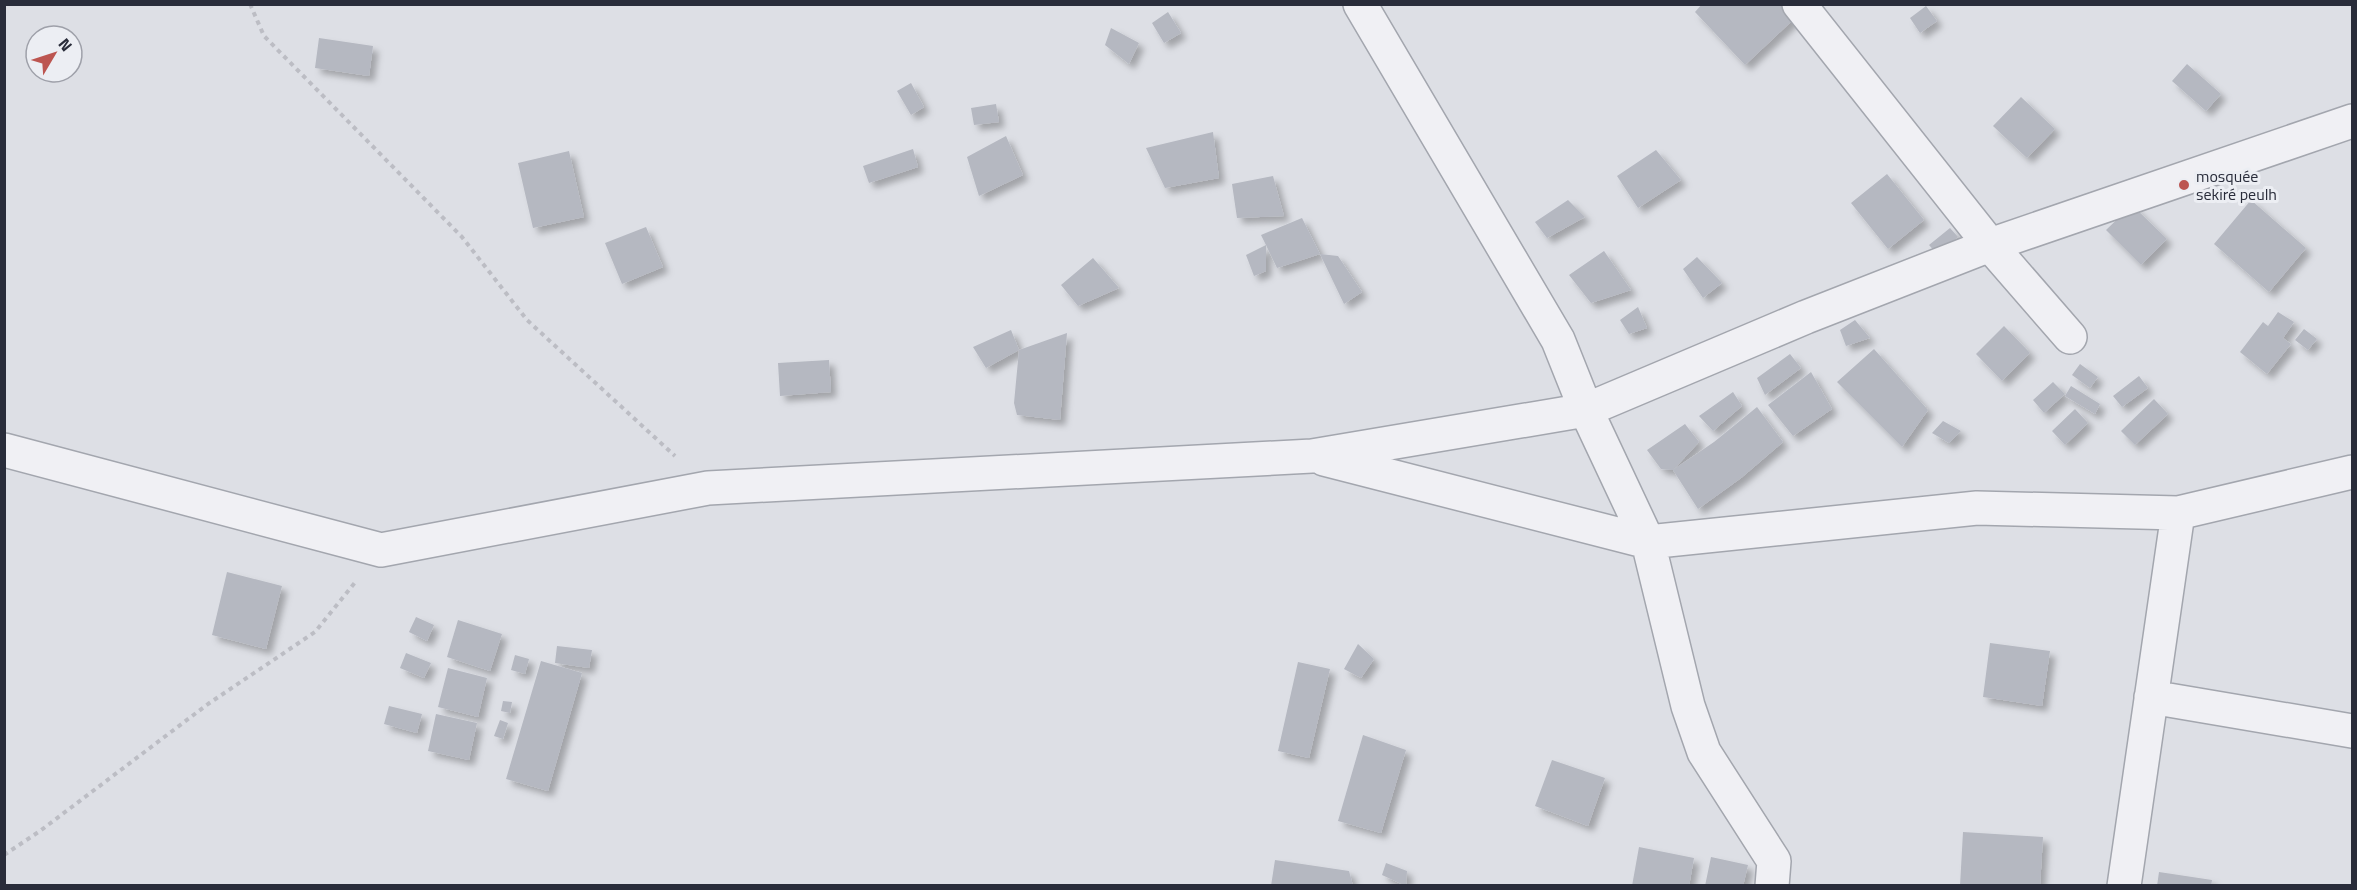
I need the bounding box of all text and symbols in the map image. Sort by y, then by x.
north arrow [24,24,84,84]
text: N [53,33,78,56]
place label: mosquée sekiré peulh [2196,164,2277,206]
marker: mosquée sekiré peulh [2177,178,2191,192]

